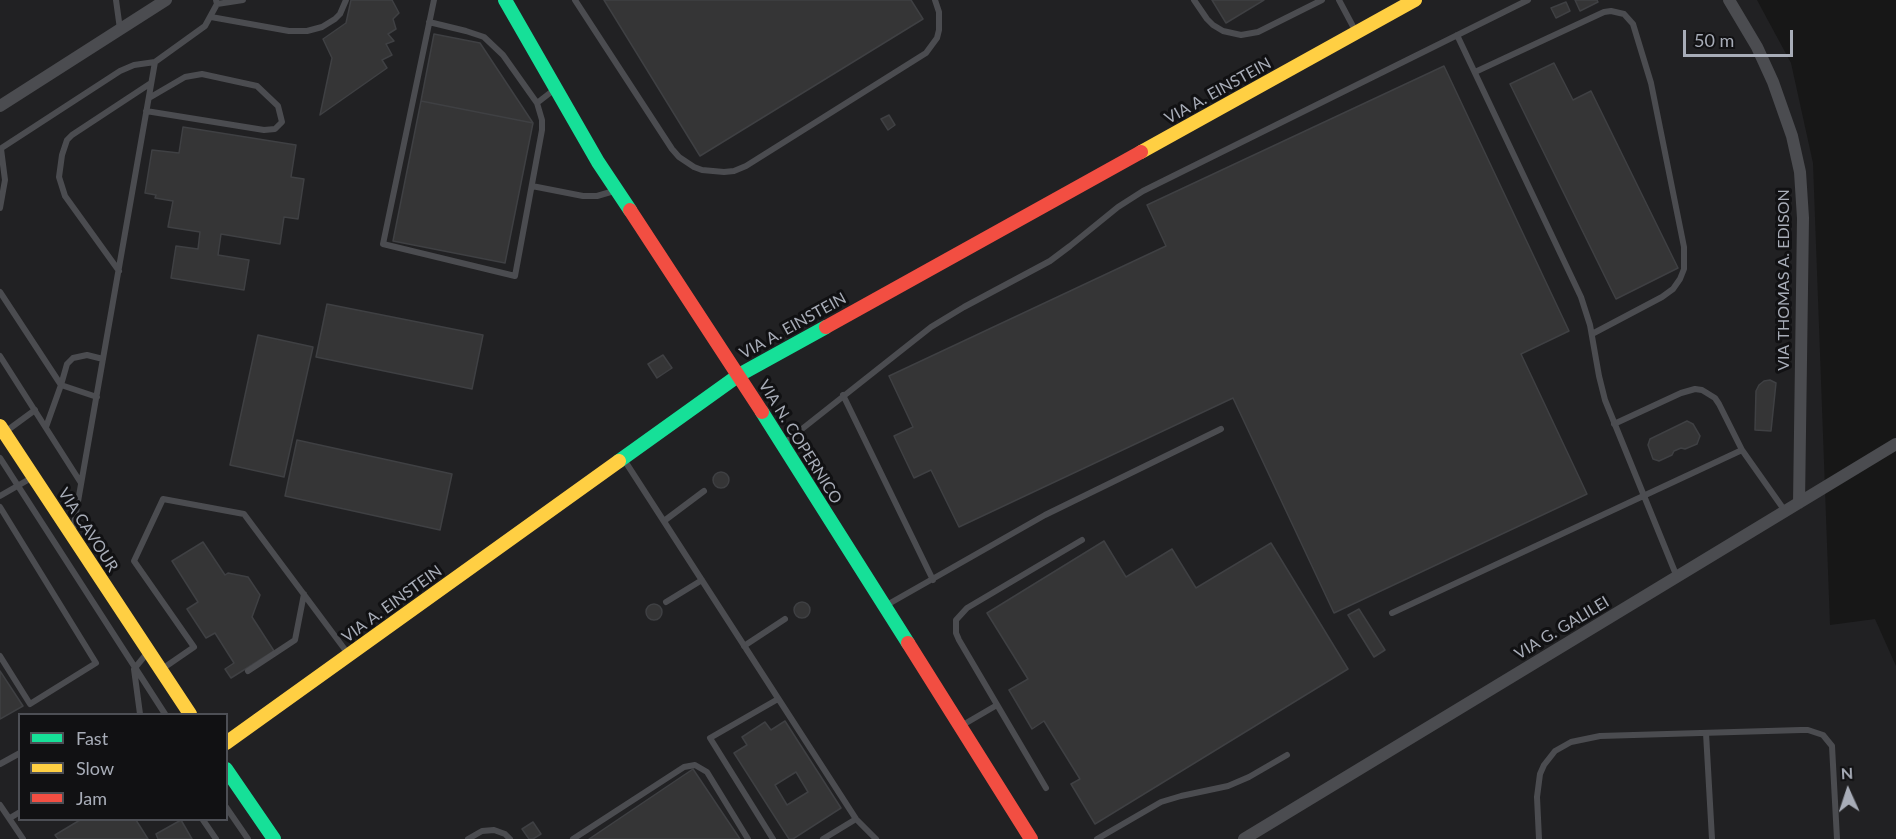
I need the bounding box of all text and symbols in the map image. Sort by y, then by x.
scale bar [1686,18,1796,56]
text: 50 m [1694,29,1734,51]
street label: VIA A. EINSTEIN [1161,54,1275,128]
street label: VIA THOMAS A. EDISON [1774,189,1794,371]
street label: VIA A. EINSTEIN [736,289,850,363]
street label: VIA N. COPERNICO [754,377,846,507]
street label: VIA CAVOUR [54,485,122,575]
street label: VIA A. EINSTEIN [338,561,446,647]
street label: VIA G. GALILEI [1511,592,1613,664]
legend [18,713,228,821]
text: Fast [76,727,108,749]
text: Slow [76,757,114,779]
north arrow [1818,761,1878,821]
text: N [1840,763,1854,782]
text: Jam [76,787,107,809]

